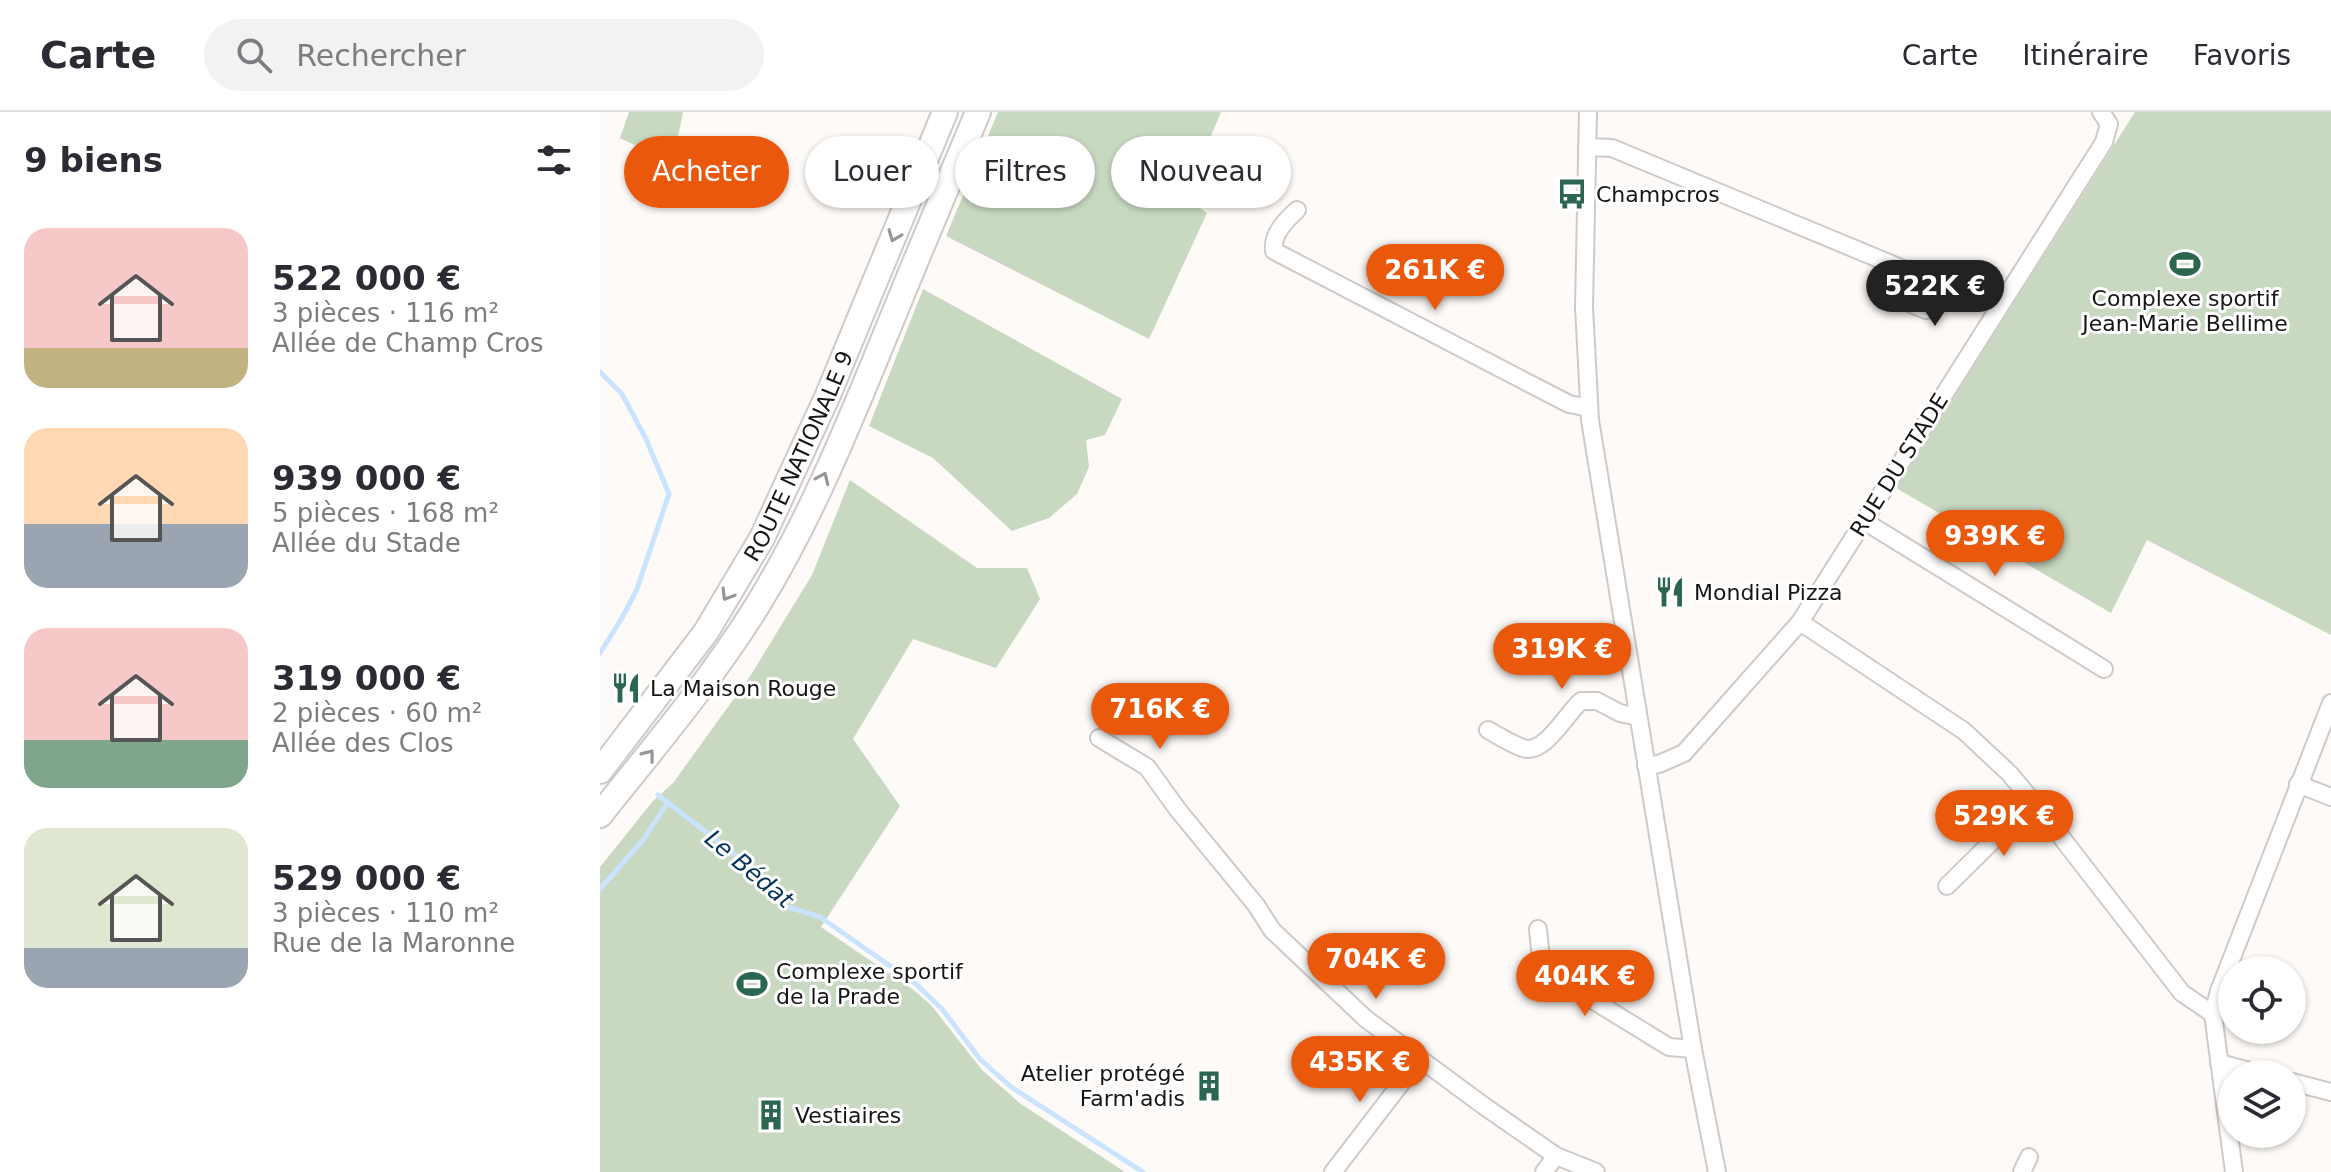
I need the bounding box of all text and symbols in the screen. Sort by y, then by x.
search box [204,19,764,91]
text: Carte [40,33,156,77]
icon: search [232,33,276,77]
text: Rechercher [296,38,466,73]
text: Carte [1902,39,1978,72]
text: Itinéraire [2022,39,2149,72]
text: Favoris [2193,39,2291,72]
chip: Acheter [624,136,789,208]
chip: Louer [805,136,939,208]
chip: Filtres [955,136,1095,208]
chip: Nouveau [1111,136,1291,208]
icon: filters [532,138,576,182]
text: 9 biens [24,140,163,180]
bus stop icon: Champcros [1555,177,1589,211]
place label: Champcros [1596,182,1720,207]
one-way arrow [887,228,904,242]
pin: 261K € [1370,244,1500,312]
sports icon: Complexe sportif Jean-Marie Bellime [2168,247,2202,281]
text: 261K € [1384,255,1486,285]
text: 522 000 € [272,258,461,298]
icon: home [88,260,184,356]
pin: 522K € [1870,260,2000,328]
text: 522K € [1884,271,1986,301]
place label: Complexe sportif Jean-Marie Bellime [2080,286,2288,336]
text: 3 pièces · 116 m² [272,298,499,328]
text: Allée de Champ Cros [272,328,544,358]
street label: ROUTE NATIONALE 9 [739,347,857,566]
street label: RUE DU STADE [1845,389,1953,541]
text: 939 000 € [272,458,461,498]
icon: home [88,460,184,556]
one-way arrow [814,472,830,487]
text: 5 pièces · 168 m² [272,498,499,528]
pin: 939K € [1930,510,2060,578]
text: 939K € [1944,521,2046,551]
text: Allée du Stade [272,528,461,558]
restaurant icon: Mondial Pizza [1653,575,1687,609]
place label: Mondial Pizza [1694,580,1843,605]
one-way arrow [722,586,737,601]
pin: 319K € [1497,623,1627,691]
text: 319K € [1511,634,1613,664]
text: 319 000 € [272,658,461,698]
icon: home [88,660,184,756]
restaurant icon: La Maison Rouge [609,671,643,705]
place label: La Maison Rouge [650,676,836,701]
pin: 716K € [1095,683,1225,751]
text: 716K € [1109,694,1211,724]
text: 2 pièces · 60 m² [272,698,482,728]
text: Allée des Clos [272,728,454,758]
one-way arrow [640,749,654,764]
pin: 529K € [1939,790,2069,858]
text: 529K € [1953,801,2055,831]
water label: Le Bédat [699,824,800,915]
text: 529 000 € [272,858,461,898]
icon: home [88,860,184,956]
text: 3 pièces · 110 m² [272,898,499,928]
text: Rue de la Maronne [272,928,515,958]
pin: 704K € [1311,933,1441,1001]
text: 704K € [1325,944,1427,974]
pin: 404K € [1520,950,1650,1018]
map controls [2218,956,2306,1148]
button: locate [2218,956,2306,1044]
place label: Complexe sportif de la Prade [776,959,964,1009]
text: 404K € [1534,961,1636,991]
sports icon: Complexe sportif de la Prade [735,967,769,1001]
pin: 435K € [1295,1036,1425,1104]
text: 435K € [1309,1047,1411,1077]
button: layers [2218,1060,2306,1148]
place label: Atelier protégé Farm'adis [1021,1061,1185,1111]
building icon: Atelier protégé Farm'adis [1192,1069,1226,1103]
building icon: Vestiaires [754,1098,788,1132]
place label: Vestiaires [795,1103,901,1128]

